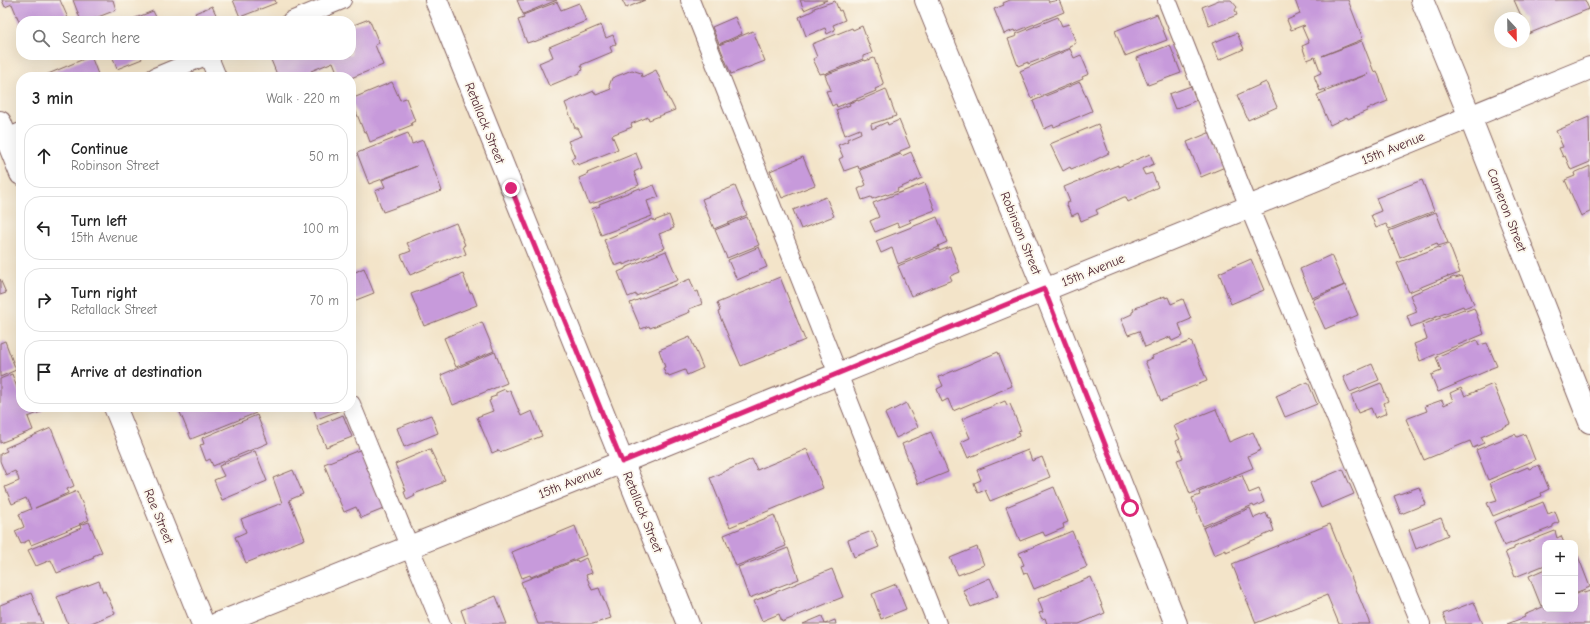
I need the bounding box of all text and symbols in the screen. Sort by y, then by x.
north arrow [1494,12,1530,48]
search box [16,16,356,60]
icon: search [30,27,52,49]
text: Search here [62,29,140,47]
street label: Retallack Street [462,80,509,167]
text: 3 min [32,89,73,108]
text: Walk · 220 m [266,91,340,106]
street label: 15th Avenue [1359,128,1427,167]
text: Continue [71,140,128,158]
icon: ahead [33,145,55,167]
text: 50 m [309,149,339,164]
text: Robinson Street [71,158,159,173]
street label: Cameron Street [1484,166,1530,255]
route end [502,179,520,197]
street label: Robinson Street [998,189,1045,278]
text: Turn left [71,212,127,230]
icon: left [33,217,55,239]
text: 100 m [303,221,339,236]
text: 15th Avenue [71,230,138,245]
street label: 15th Avenue [1059,250,1127,289]
text: Turn right [71,284,137,302]
icon: right [33,289,55,311]
text: 70 m [310,293,339,308]
text: Retallack Street [71,302,157,317]
icon: arrive [33,361,55,383]
text: Arrive at destination [71,363,202,381]
street label: 15th Avenue [536,462,604,501]
street label: Retallack Street [620,469,667,556]
street label: Rae Street [141,486,177,547]
route start [1121,499,1139,517]
map controls [1542,540,1578,612]
button: + [1542,540,1578,576]
button: − [1542,576,1578,612]

